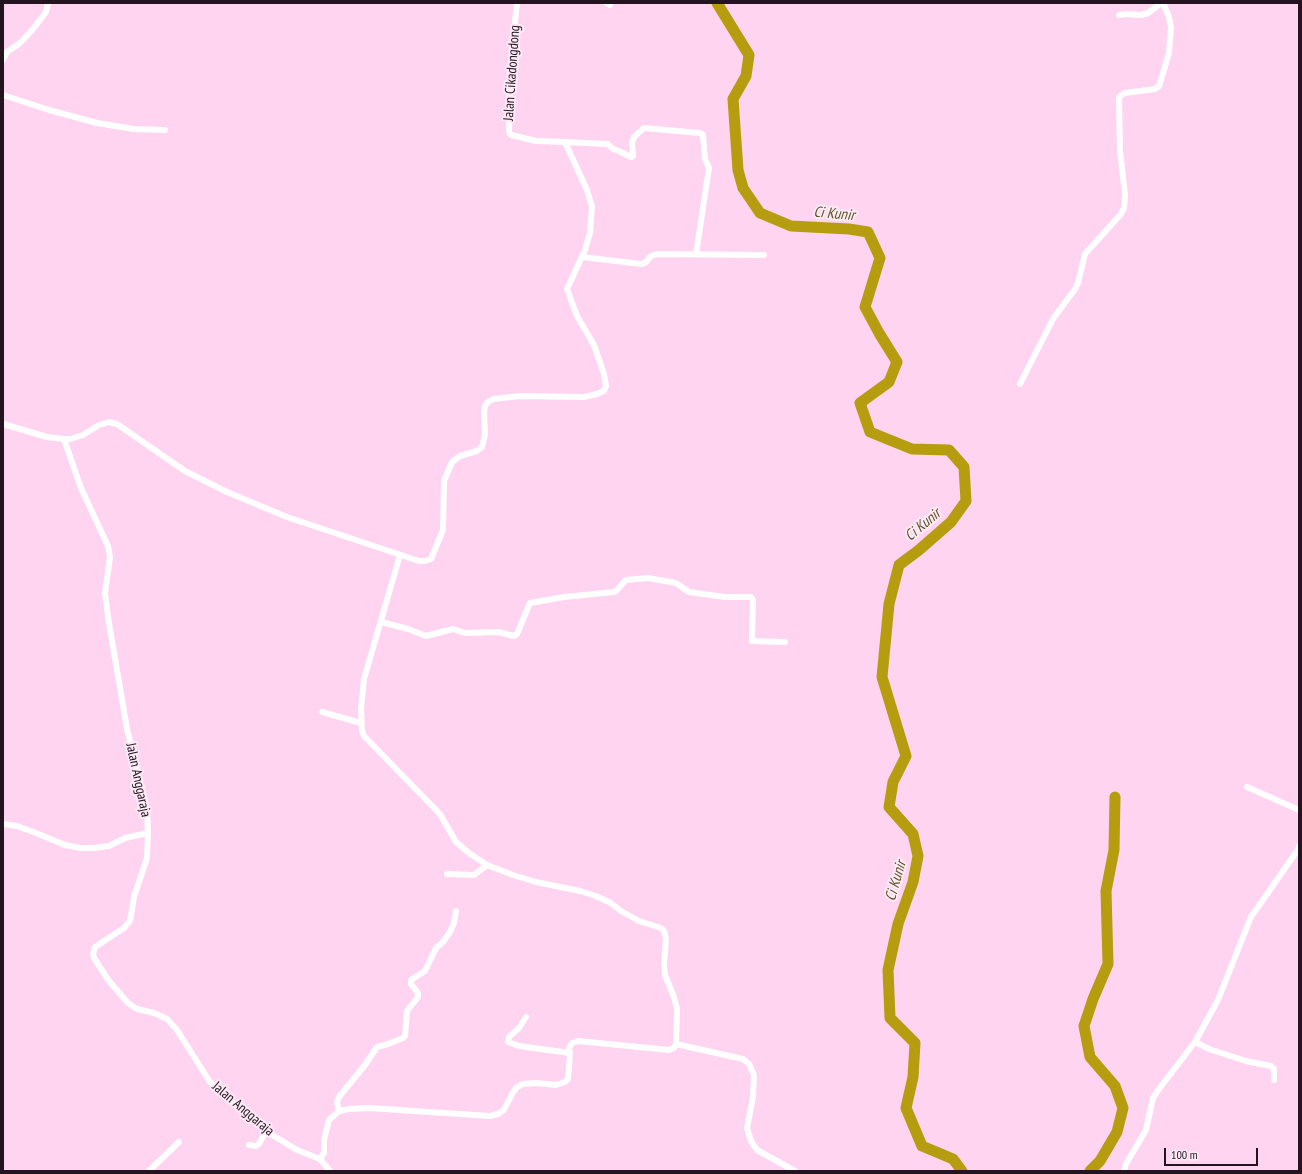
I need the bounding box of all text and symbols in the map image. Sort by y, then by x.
street label: Jalan Cikadongdong [500,25,524,121]
water label: Ci Kunir [813,203,855,225]
water label: Ci Kunir [902,505,944,545]
street label: Jalan Anggaraja [122,741,154,819]
water label: Ci Kunir [882,859,910,903]
street label: Jalan Anggaraja [209,1078,277,1140]
scale bar [1166,1140,1260,1166]
text: 100 m [1171,1147,1198,1162]

